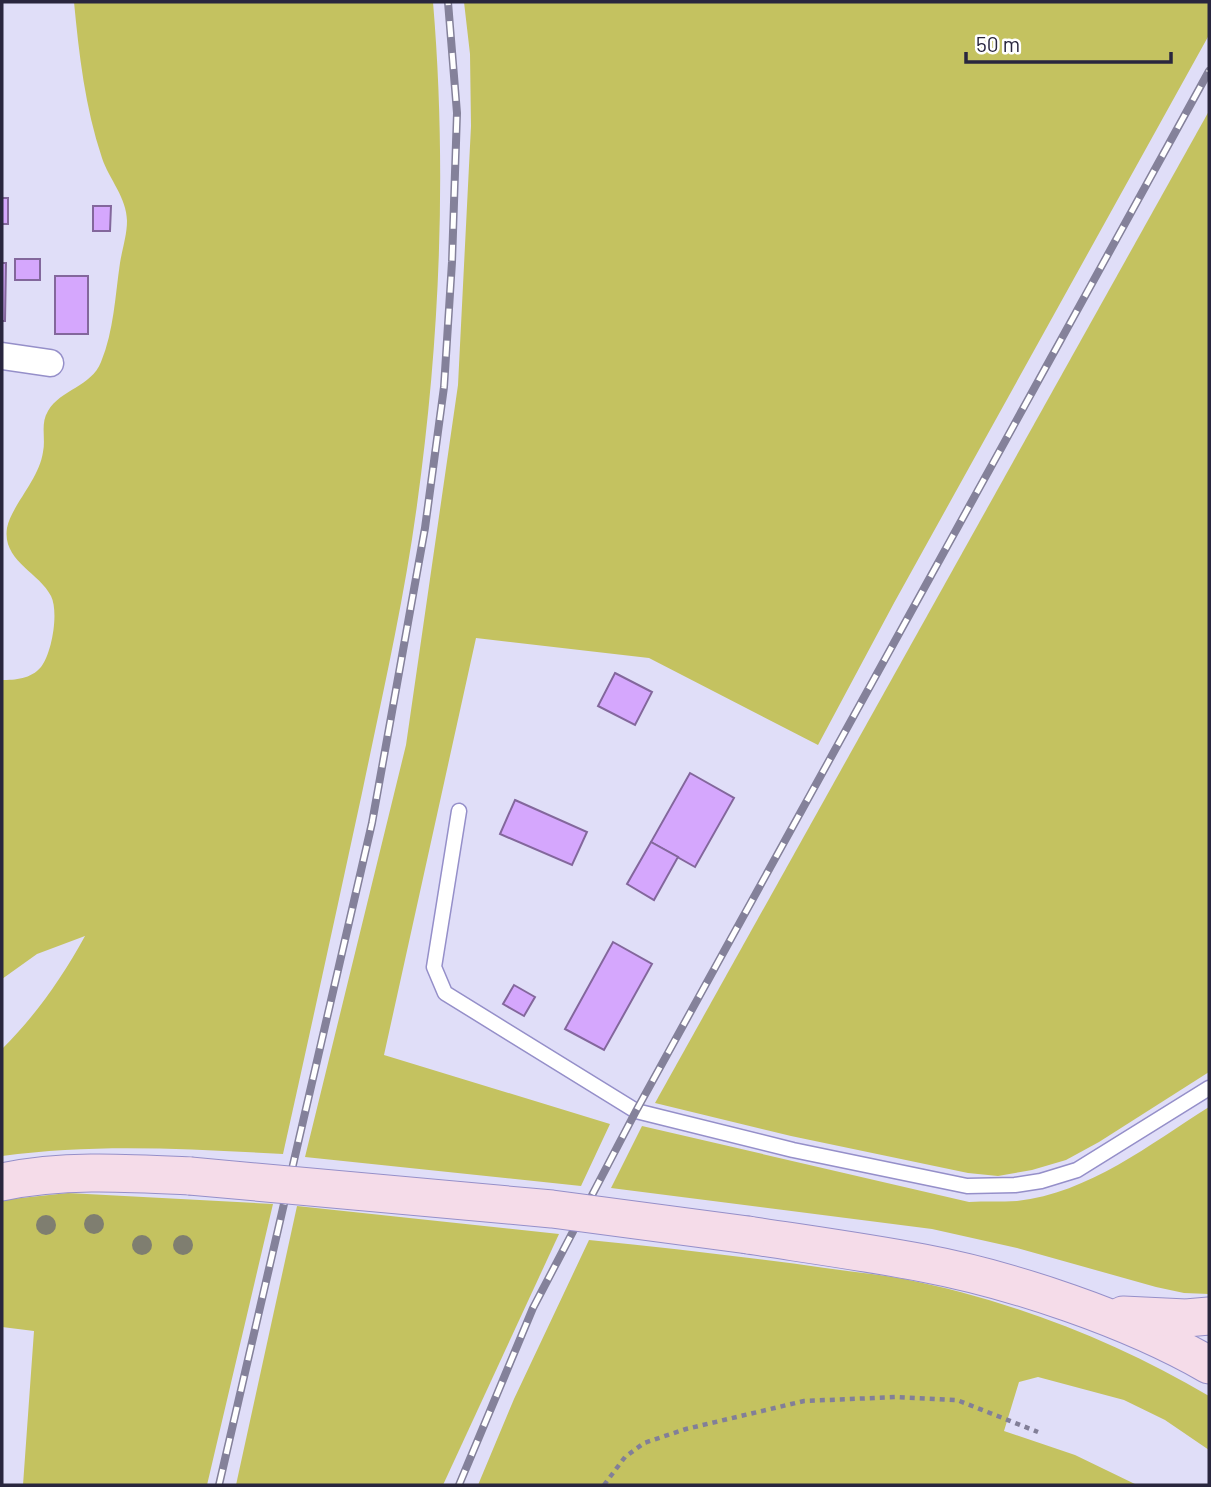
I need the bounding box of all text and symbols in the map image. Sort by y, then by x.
scale bar [966,21,1171,65]
text: 50 m [976,31,1020,56]

